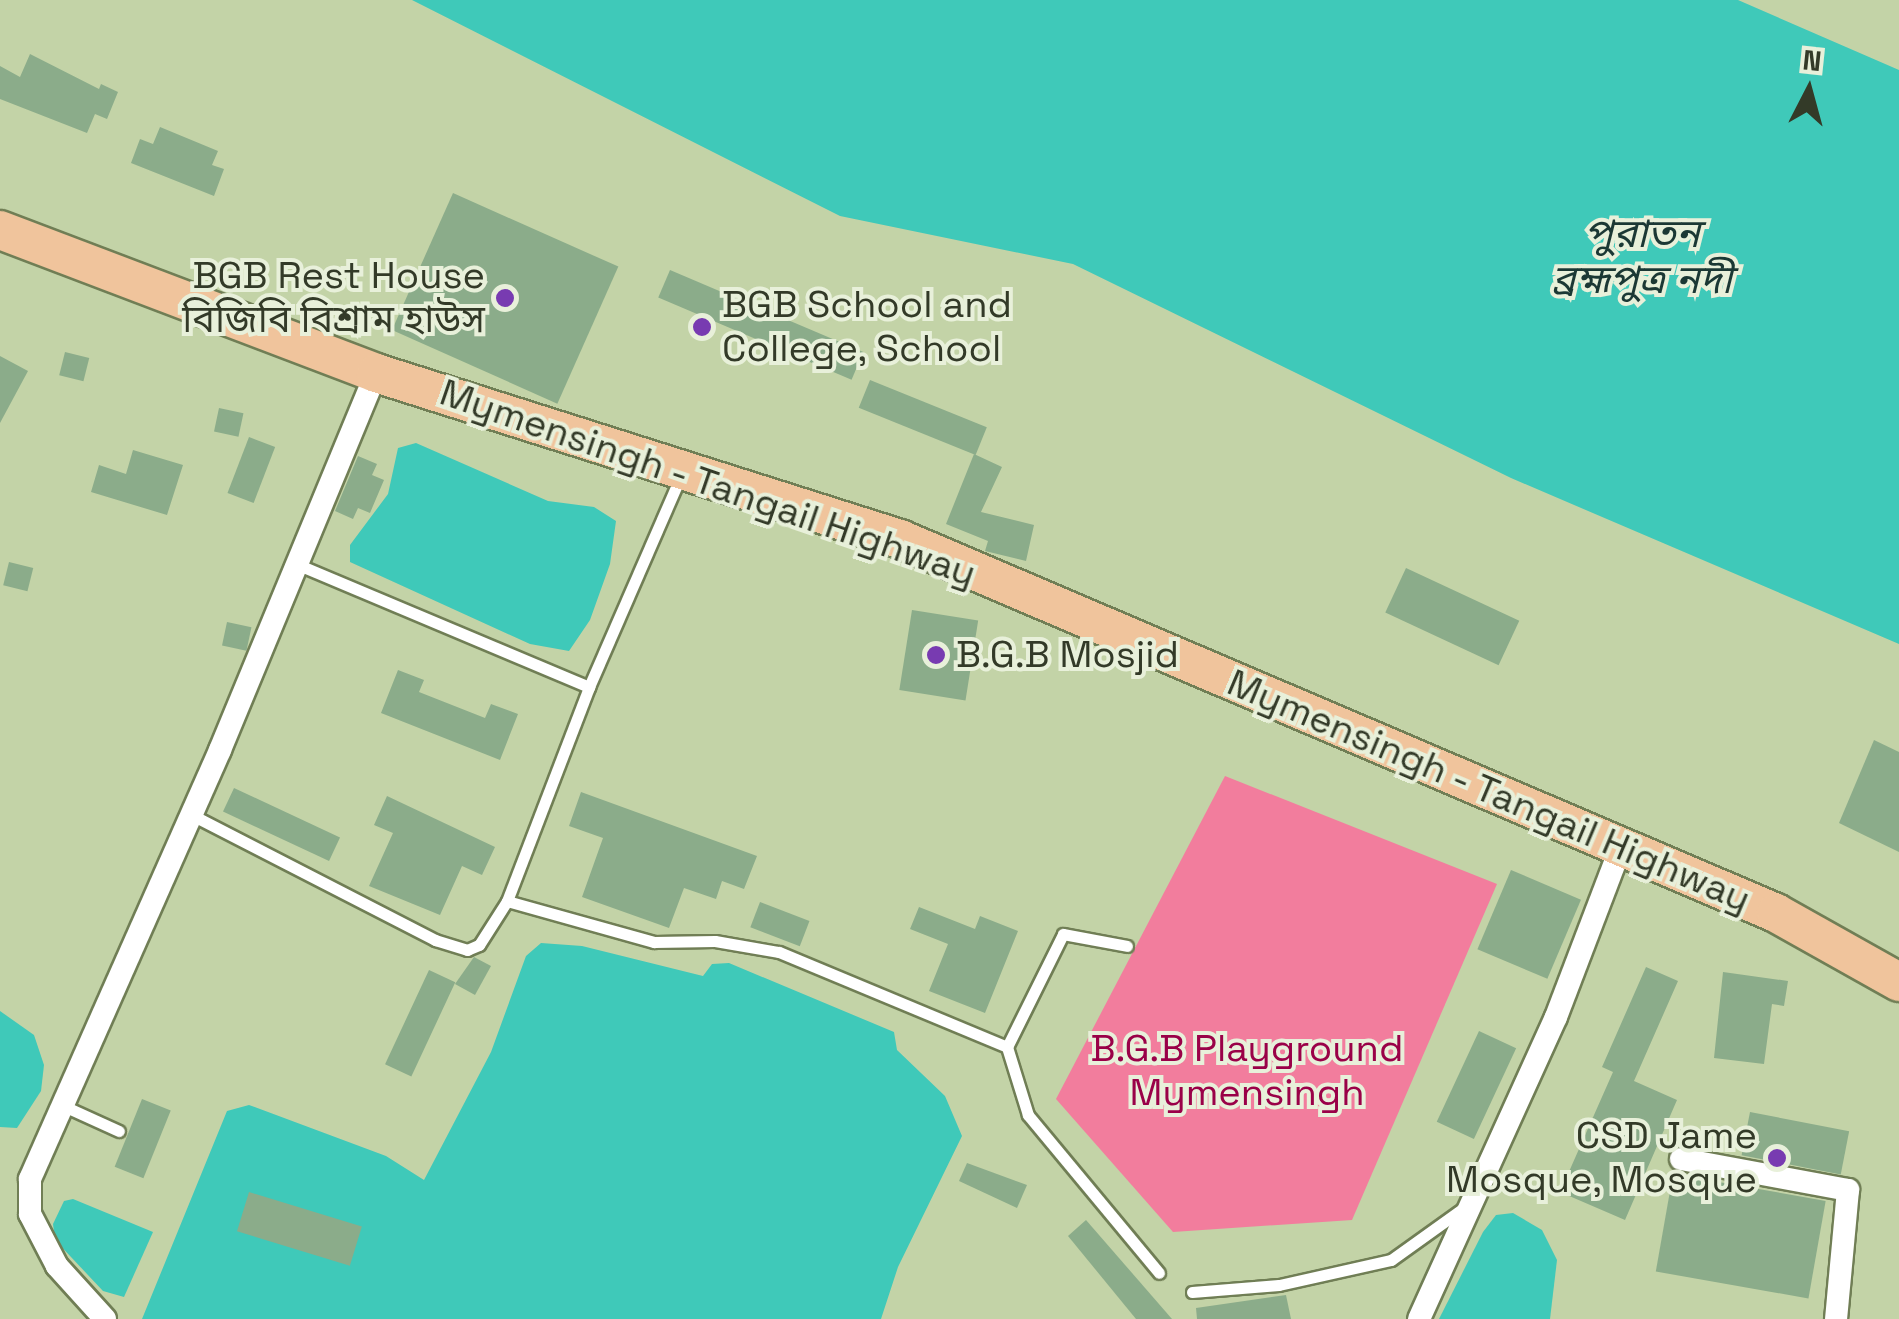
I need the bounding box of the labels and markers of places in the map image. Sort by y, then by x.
place label: BGB Rest House বিজিবি বিশ্রাম হাউস [182,253,485,342]
place label: BGB School and College, School [722,282,1012,372]
marker: BGB Rest House বিজিবি বিশ্রাম হাউস [494,287,516,309]
marker: BGB School and College, School [691,316,713,338]
place label: B.G.B Mosjid [956,632,1179,678]
marker: B.G.B Mosjid [925,644,947,666]
place label: CSD Jame Mosque, Mosque [1445,1113,1757,1202]
marker: CSD Jame Mosque, Mosque [1766,1147,1788,1169]

